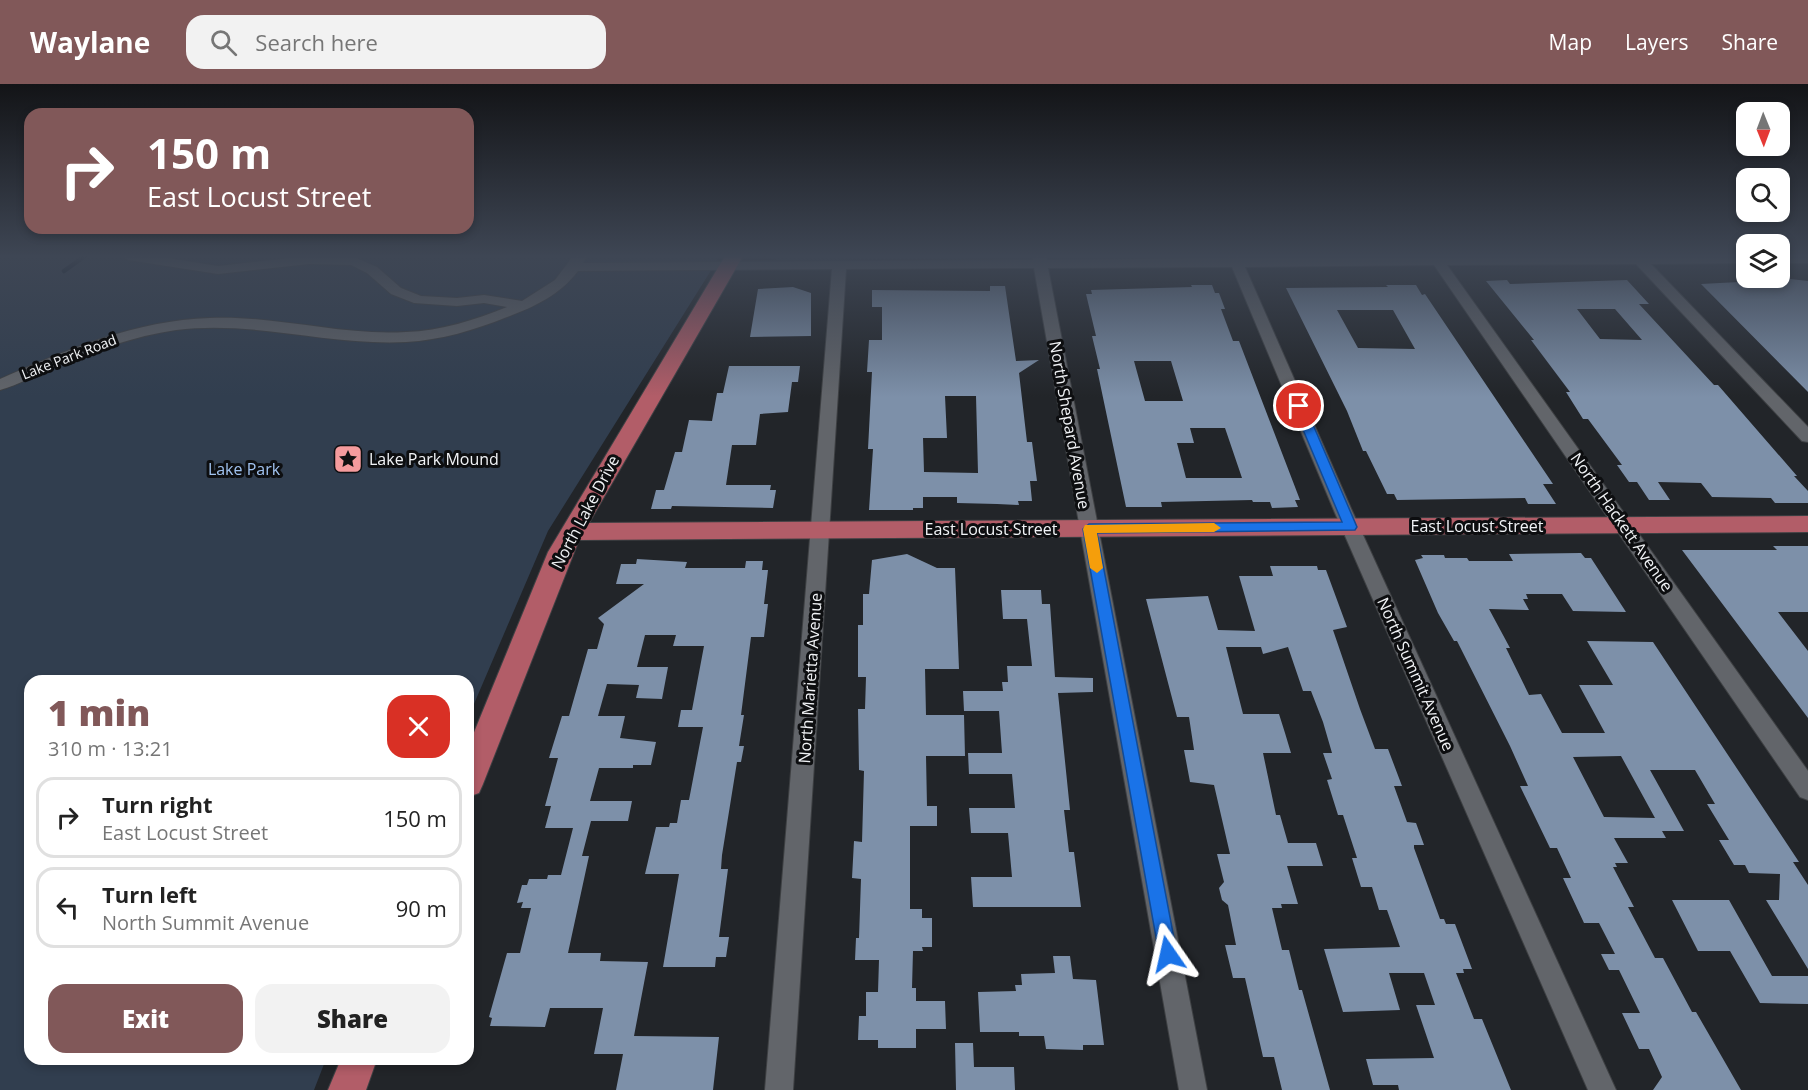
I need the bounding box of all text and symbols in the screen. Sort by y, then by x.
search box [186,15,606,69]
text: Waylane [30,23,150,61]
icon: search [207,26,240,59]
text: Search here [255,27,378,57]
text: Map [1549,28,1592,56]
text: Layers [1625,28,1689,56]
text: Share [1722,28,1778,56]
north arrow [1736,102,1790,156]
map controls [1736,102,1790,288]
text: 150 m [147,124,271,181]
icon: right [48,132,126,210]
button: search [1736,168,1790,222]
text: East Locust Street [147,178,371,215]
button: layers [1736,234,1790,288]
street label: Lake Park Road [19,330,119,383]
street label: North Shepard Avenue [1044,339,1096,511]
pin [1273,380,1324,431]
icon: arrive [1282,389,1315,422]
place icon: Lake Park Mound [332,443,364,475]
place label: Lake Park Mound [369,448,499,470]
street label: North Hackett Avenue [1566,448,1678,596]
street label: North Lake Drive [546,451,624,573]
park label: Lake Park [208,458,281,480]
street label: East Locust Street [1411,515,1544,537]
street label: East Locust Street [925,518,1058,540]
street label: North Marietta Avenue [793,592,827,764]
street label: North Summit Avenue [1372,594,1460,754]
text: 1 min [48,688,150,737]
button: close [387,695,450,758]
text: 310 m · 13:21 [48,735,173,762]
text: Turn right [102,789,213,819]
icon: right [51,801,84,834]
text: 150 m [383,803,447,833]
text: East Locust Street [102,819,268,846]
text: Turn left [102,879,197,909]
icon: left [51,891,84,924]
text: 90 m [396,893,447,923]
text: North Summit Avenue [102,909,309,936]
position arrow [1136,922,1200,986]
button: Exit [48,984,243,1053]
button: Share [255,984,450,1053]

